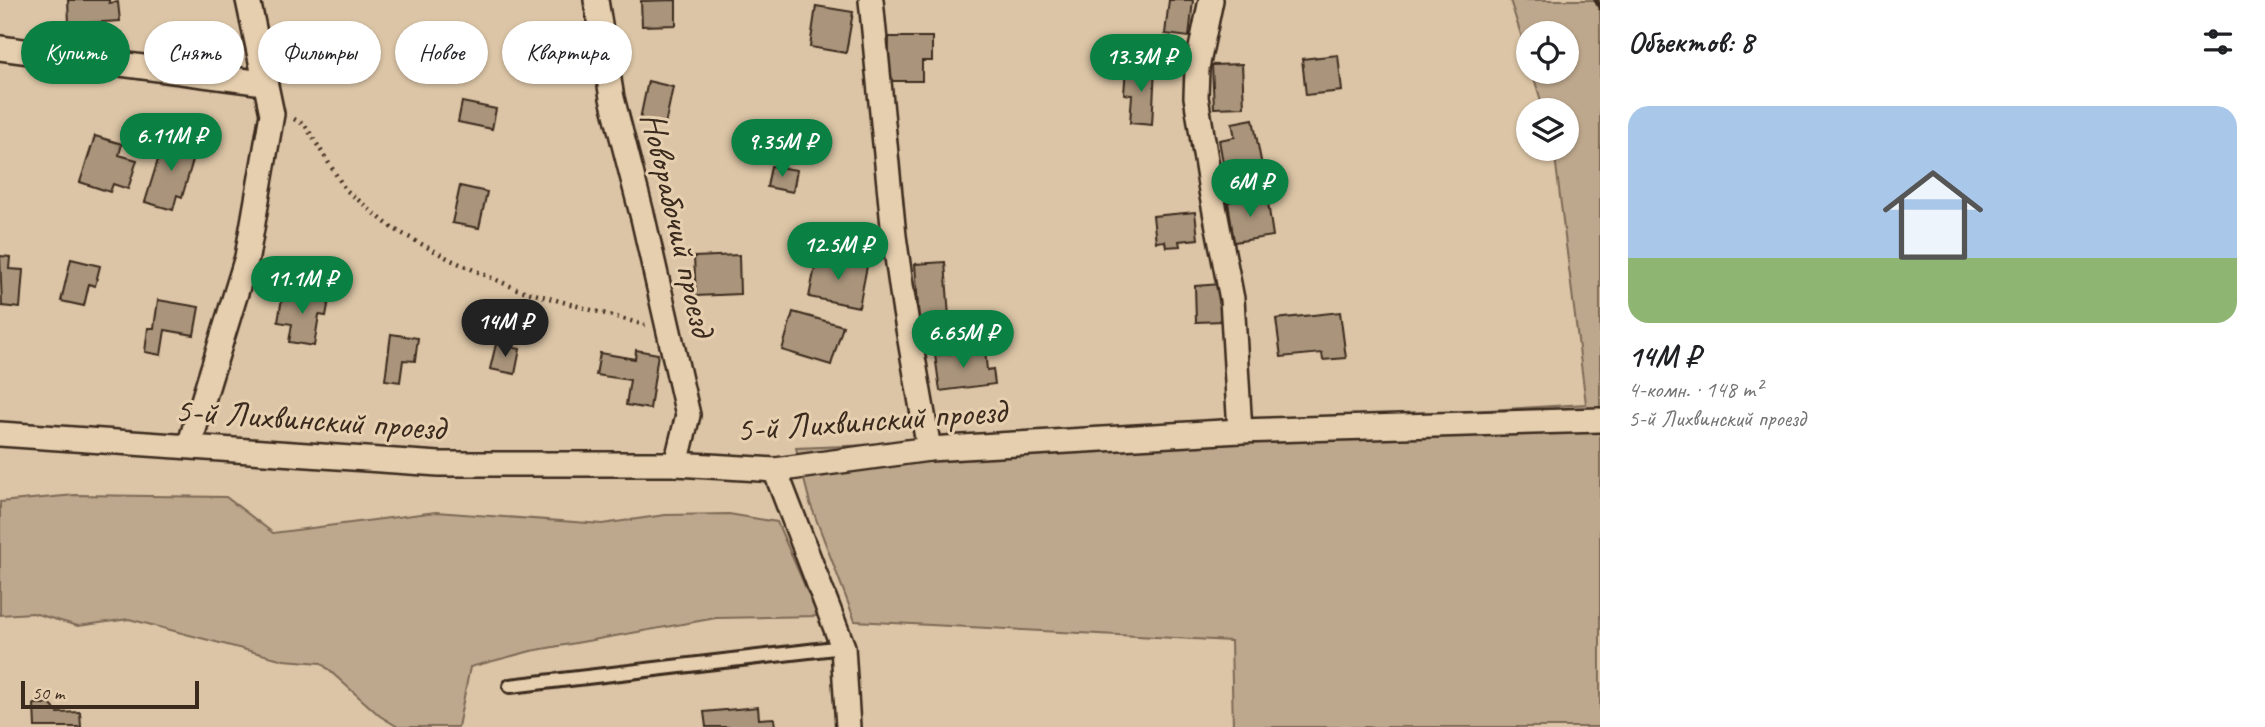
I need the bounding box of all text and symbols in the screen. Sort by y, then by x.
chip: Купить [21,21,130,84]
chip: Снять [144,21,244,84]
chip: Фильтры [258,21,381,84]
chip: Новое [395,21,488,84]
chip: Квартира [502,21,632,84]
map controls [1516,21,1579,161]
button: locate [1516,21,1579,84]
text: Объектов: 8 [1628,23,1753,61]
icon: filters [2199,23,2237,61]
pin: 13.3M ₽ [1076,34,1206,94]
text: 13.3M ₽ [1106,42,1176,71]
button: layers [1516,98,1579,161]
street label: Новорабочий проезд [630,108,726,344]
pin: 6.11M ₽ [106,114,236,173]
pin: 9.35M ₽ [717,120,847,179]
text: 6.11M ₽ [136,121,206,150]
text: 9.35M ₽ [747,127,817,156]
icon: home [1870,152,1996,278]
pin: 6M ₽ [1209,160,1291,219]
text: 6M ₽ [1227,167,1273,196]
pin: 12.5M ₽ [773,222,903,282]
text: 12.5M ₽ [803,230,873,259]
pin: 11.1M ₽ [237,256,367,316]
text: 11.1M ₽ [267,264,337,293]
pin: 14M ₽ [456,300,554,359]
text: 14M ₽ [478,307,532,336]
pin: 6.65M ₽ [898,310,1028,370]
text: 6.65M ₽ [928,318,998,347]
text: 14M ₽ [1628,337,1700,375]
text: 4-комн. · 148 m² [1628,375,1762,404]
street label: 5-й Лихвинский проезд [174,387,450,451]
street label: 5-й Лихвинский проезд [735,388,1011,452]
text: 5-й Лихвинский проезд [1628,404,1806,433]
scale bar [21,678,200,710]
text: 50 m [32,681,64,705]

